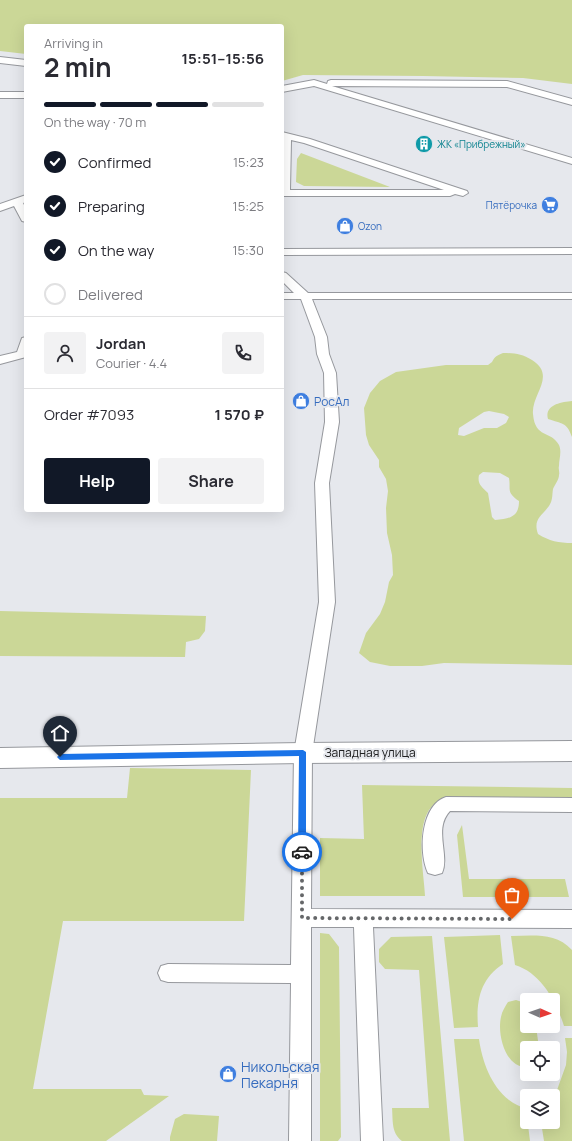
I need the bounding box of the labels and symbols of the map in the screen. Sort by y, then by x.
building icon: ЖК «Прибрежный» [414,134,434,154]
place label: ЖК «Прибрежный» [437,137,526,151]
supermarket icon: Пятёрочка [540,195,560,215]
place label: Пятёрочка [486,198,537,212]
shop icon: Ozon [335,216,355,236]
place label: Ozon [358,219,382,233]
shop icon: РосАл [291,391,311,411]
place label: РосАл [314,393,350,410]
pin [43,716,77,757]
street label: Западная улица [324,744,416,761]
courier [282,832,322,872]
pin [495,878,529,919]
north arrow [520,993,560,1033]
place label: Никольская Пекарня [241,1057,319,1092]
shop icon: Никольская Пекарня [218,1064,238,1084]

